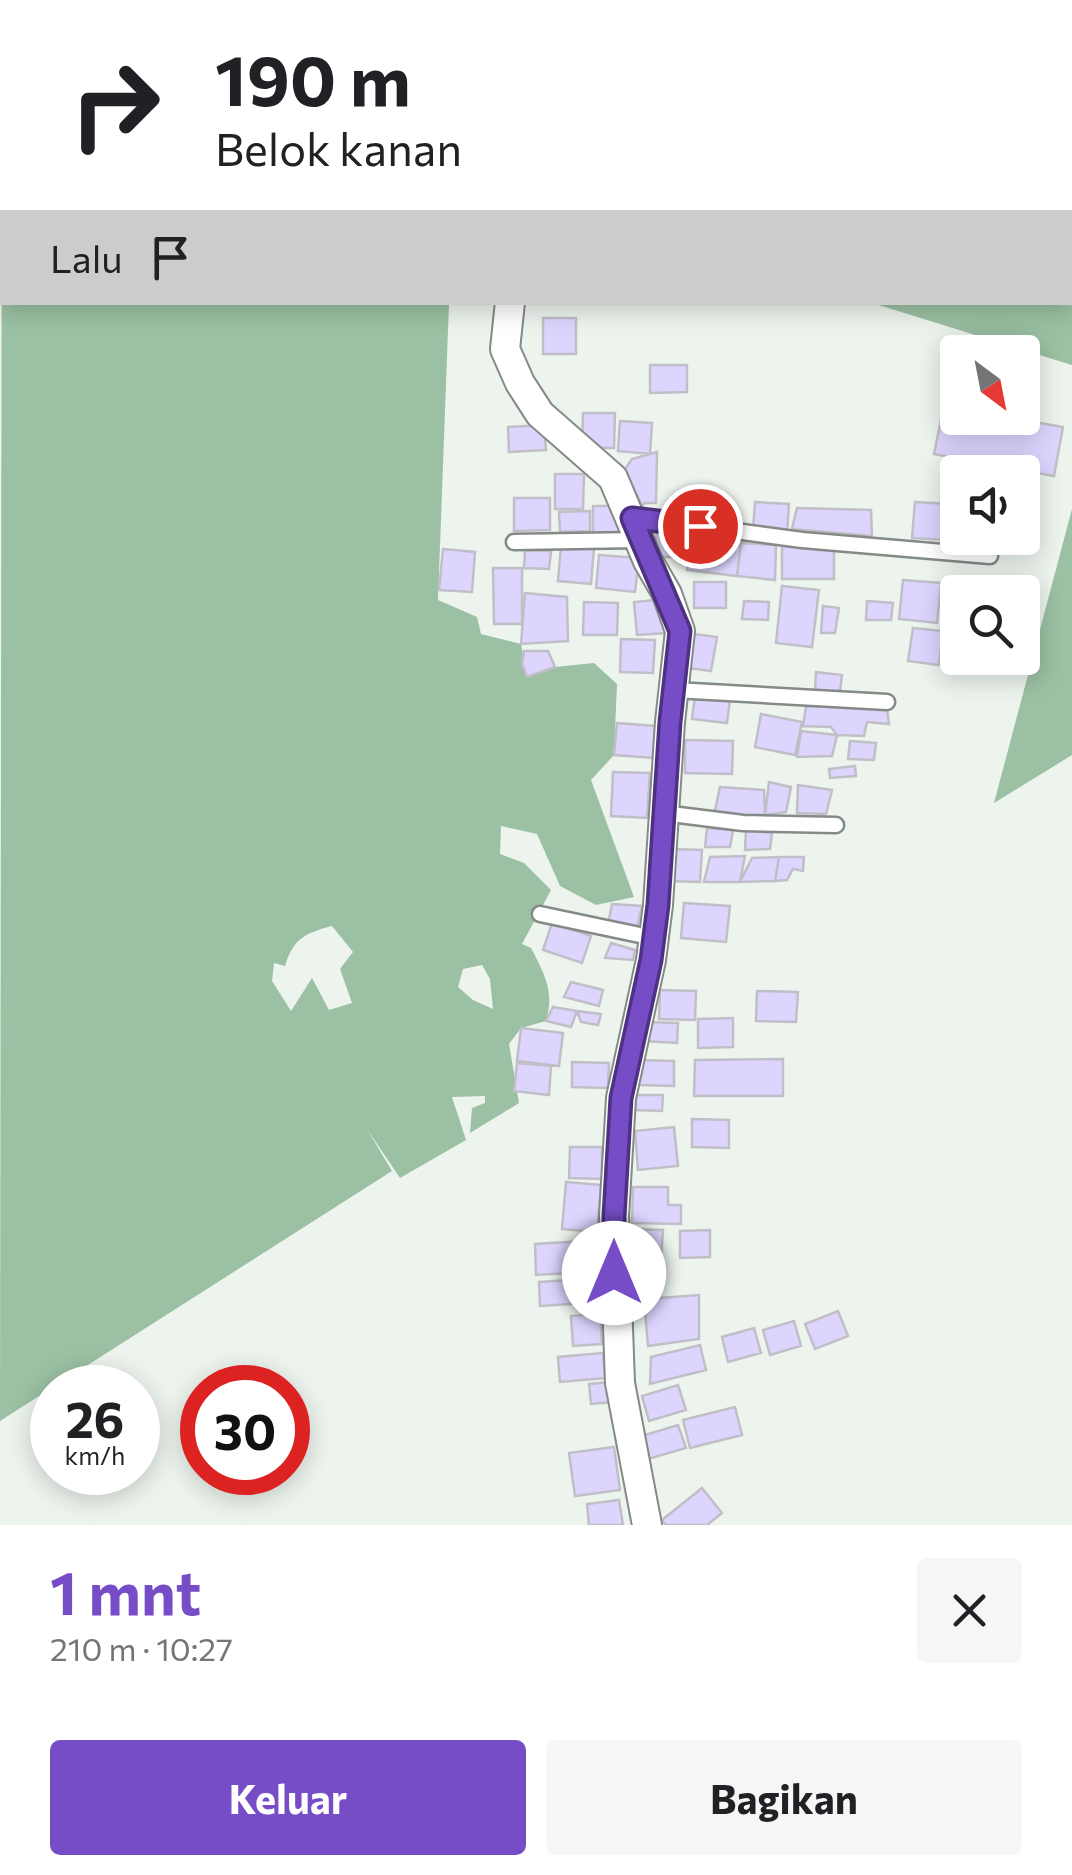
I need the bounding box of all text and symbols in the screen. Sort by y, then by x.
text: 190 m [215,35,411,120]
icon: right [50,40,180,170]
text: Belok kanan [215,120,462,175]
icon: arrive [143,230,198,285]
text: Lalu [50,234,123,281]
north arrow [940,335,1040,435]
map controls [940,335,1040,675]
button: sound [940,455,1040,555]
pin [658,484,743,569]
icon: arrive [673,499,728,554]
button: search [940,575,1040,675]
position arrow [562,1221,666,1325]
speed limit sign: 30 [180,1365,310,1495]
text: 26 [65,1387,124,1448]
text: km/h [65,1440,125,1470]
text: 1 mnt [50,1554,201,1627]
button: close [917,1558,1022,1663]
text: 210 m · 10:27 [50,1628,233,1668]
button: Keluar [50,1740,526,1855]
button: Bagikan [546,1740,1022,1855]

